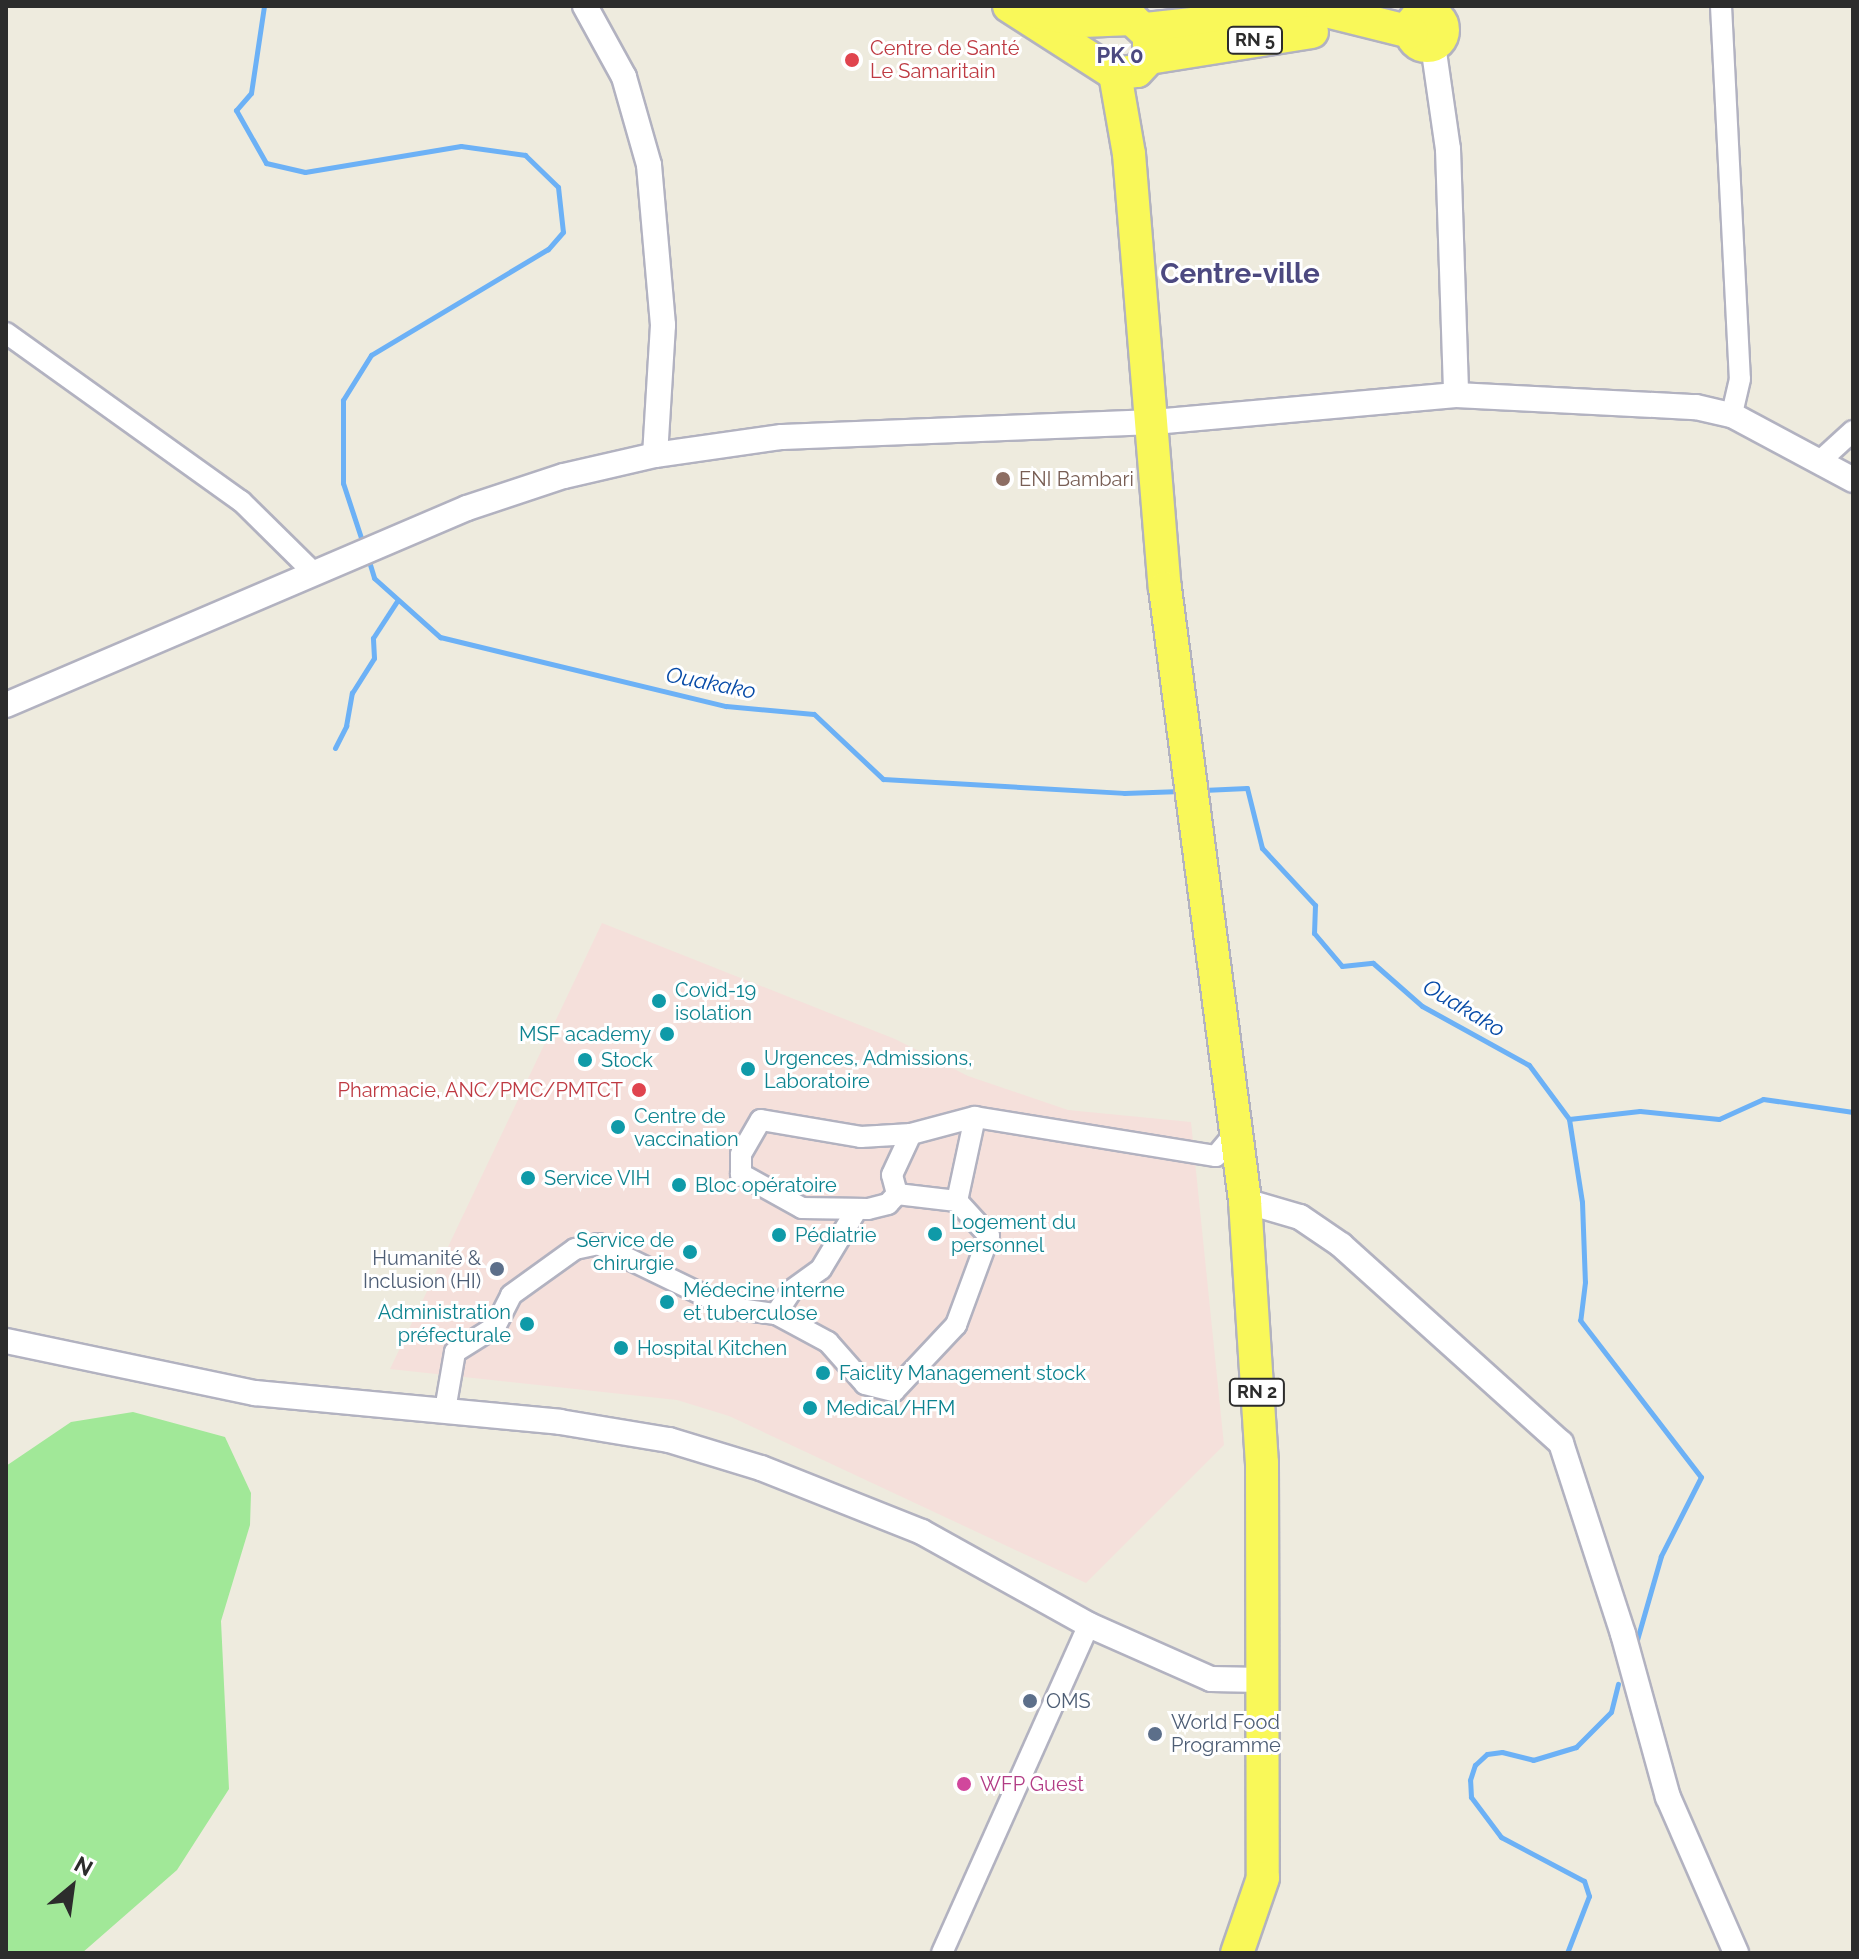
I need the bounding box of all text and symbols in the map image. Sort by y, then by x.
road number: RN 5 [1227,26,1283,54]
place label: Centre de Santé Le Samaritain [870,36,1019,83]
district label: PK 0 [1096,43,1144,69]
marker: Centre de Santé Le Samaritain [841,49,863,71]
district label: Centre-ville [1160,257,1320,291]
place label: ENI Bambari [1019,467,1134,491]
marker: ENI Bambari [994,470,1012,488]
water label: Ouakako [664,661,758,705]
water label: Ouakako [1418,973,1510,1043]
place label: Covid-19 isolation [675,978,756,1025]
marker: Covid-19 isolation [650,992,668,1010]
place label: MSF academy [518,1022,651,1046]
marker: MSF academy [658,1025,676,1043]
place label: Urgences, Admissions, Laboratoire [764,1046,973,1093]
place label: Stock [601,1048,653,1072]
marker: Stock [576,1051,594,1069]
marker: Urgences, Admissions, Laboratoire [739,1060,757,1078]
place label: Pharmacie, ANC/PMC/PMTCT [337,1078,623,1102]
marker: Pharmacie, ANC/PMC/PMTCT [630,1081,648,1099]
place label: Centre de vaccination [634,1104,739,1151]
marker: Centre de vaccination [609,1118,627,1136]
place label: Service VIH [544,1166,651,1190]
marker: Service VIH [519,1169,537,1187]
place label: Bloc opératoire [695,1173,837,1197]
marker: Bloc opératoire [670,1176,688,1194]
place label: Logement du personnel [951,1210,1076,1257]
place label: Pédiatrie [795,1223,876,1247]
marker: Logement du personnel [926,1225,944,1243]
marker: Pédiatrie [770,1226,788,1244]
place label: Service de chirurgie [576,1228,674,1275]
marker: Service de chirurgie [681,1243,699,1261]
place label: Humanité & Inclusion (HI) [363,1246,481,1293]
marker: Humanité & Inclusion (HI) [488,1260,506,1278]
place label: Médecine interne et tuberculose [683,1278,845,1325]
marker: Médecine interne et tuberculose [658,1293,676,1311]
place label: Administration préfecturale [378,1300,511,1347]
marker: Administration préfecturale [518,1315,536,1333]
place label: Hospital Kitchen [637,1336,788,1360]
marker: Hospital Kitchen [612,1339,630,1357]
place label: Faiclity Management stock [839,1361,1086,1385]
marker: Faiclity Management stock [814,1364,832,1382]
road number: RN 2 [1227,1378,1287,1406]
place label: Medical/HFM [826,1396,955,1420]
marker: Medical/HFM [801,1399,819,1417]
place label: OMS [1046,1689,1091,1713]
marker: OMS [1021,1692,1039,1710]
place label: World Food Programme [1171,1710,1281,1757]
marker: World Food Programme [1146,1725,1164,1743]
place label: WFP Guest [980,1772,1085,1796]
marker: WFP Guest [955,1775,973,1793]
north arrow [32,1847,112,1927]
text: N [70,1851,97,1881]

